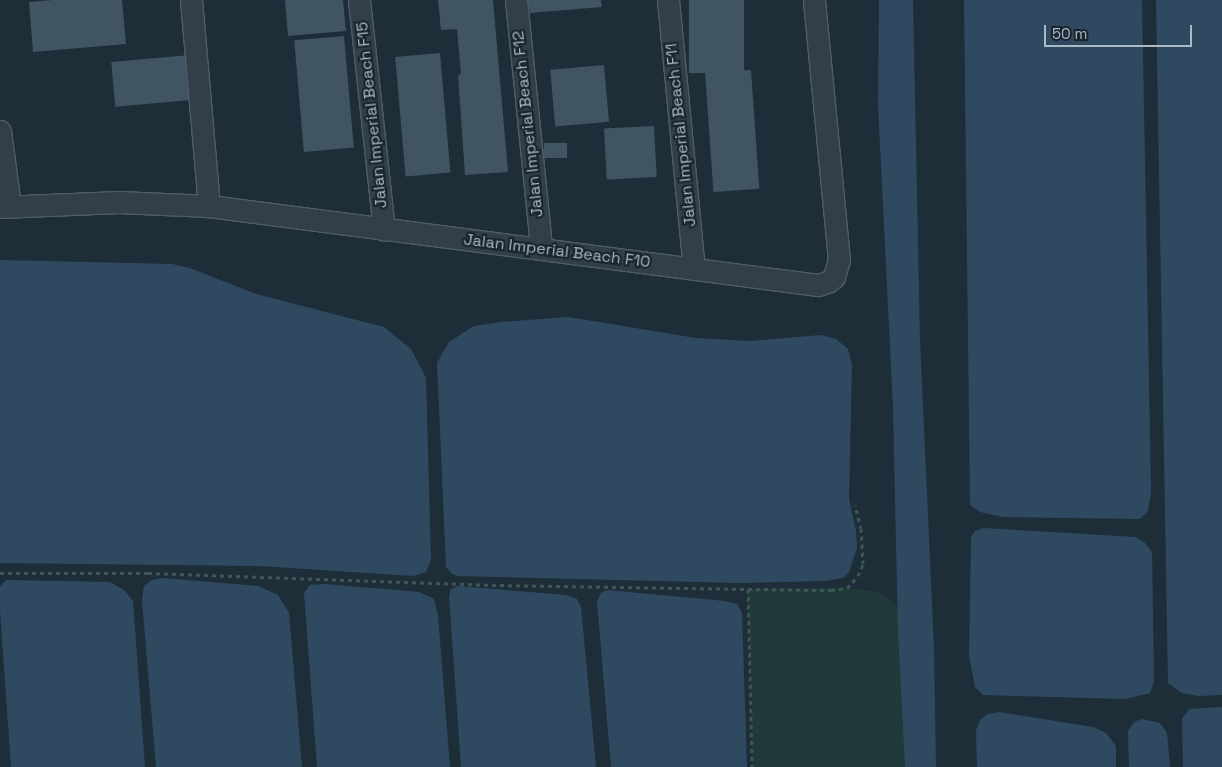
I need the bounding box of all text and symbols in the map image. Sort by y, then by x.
scale bar [1047,15,1194,47]
street label: Jalan Imperial Beach F15 [353,21,391,209]
text: 50 m [1052,24,1087,43]
street label: Jalan Imperial Beach F12 [509,30,547,218]
street label: Jalan Imperial Beach F11 [662,42,700,228]
street label: Jalan Imperial Beach F10 [462,230,652,272]

